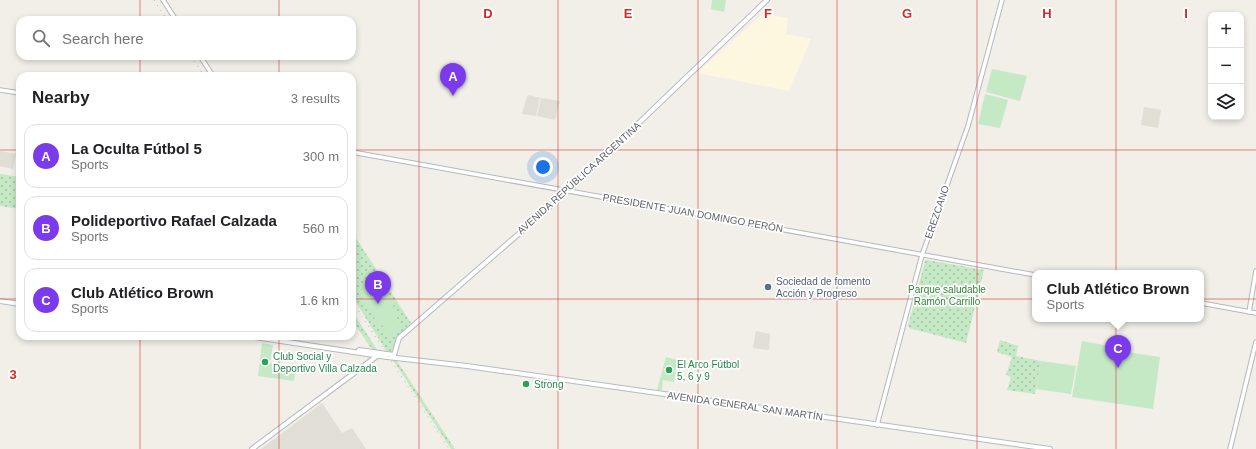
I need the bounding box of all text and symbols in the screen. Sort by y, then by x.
text: D [483,6,493,21]
text: E [624,6,633,21]
text: F [764,6,772,21]
text: G [902,6,912,21]
text: H [1042,6,1052,21]
text: I [1184,6,1188,21]
map controls [1208,12,1244,120]
button: + [1208,12,1244,48]
search box [16,16,356,60]
icon: search [30,27,52,49]
text: Search here [62,30,144,47]
button: − [1208,48,1244,84]
pin: A [440,63,466,96]
button: layers [1208,84,1244,120]
text: Nearby [32,88,90,107]
text: 3 results [291,91,340,106]
street label: AVENIDA REPÚBLICA ARGENTINA [514,119,643,236]
text: La Oculta Fútbol 5 [71,140,202,157]
text: A [41,149,51,164]
text: 300 m [303,149,339,164]
text: Sports [71,157,109,172]
your location [533,157,553,177]
street label: EREZCANO [923,184,951,240]
street label: PRESIDENTE JUAN DOMINGO PERÓN [602,191,784,234]
text: Polideportivo Rafael Calzada [71,212,277,229]
text: B [41,221,51,236]
text: 560 m [303,221,339,236]
text: Sports [71,229,109,244]
popup [1032,270,1204,322]
pin: B [365,271,391,304]
place label: Sociedad de fomento Acción y Progreso [776,276,871,299]
text: Club Atlético Brown [1047,280,1189,297]
marker: Sociedad de fomento Acción y Progreso [763,282,773,292]
text: Club Atlético Brown [71,284,214,301]
park label: Parque saludable Ramón Carrillo [908,284,986,307]
text: C [41,293,51,308]
text: 1.6 km [300,293,339,308]
text: Sports [1047,297,1084,312]
text: Sports [71,301,109,316]
pin: C [1105,335,1131,368]
place label: Club Social y Deportivo Villa Calzada [273,351,377,374]
marker: Club Social y Deportivo Villa Calzada [260,357,270,367]
place label: El Arco Fútbol 5, 6 y 9 [677,359,739,382]
marker: El Arco Fútbol 5, 6 y 9 [664,365,674,375]
text: 3 [9,367,17,382]
marker: Strong [521,379,531,389]
place label: Strong [534,379,563,390]
street label: AVENIDA GENERAL SAN MARTÍN [666,389,824,422]

